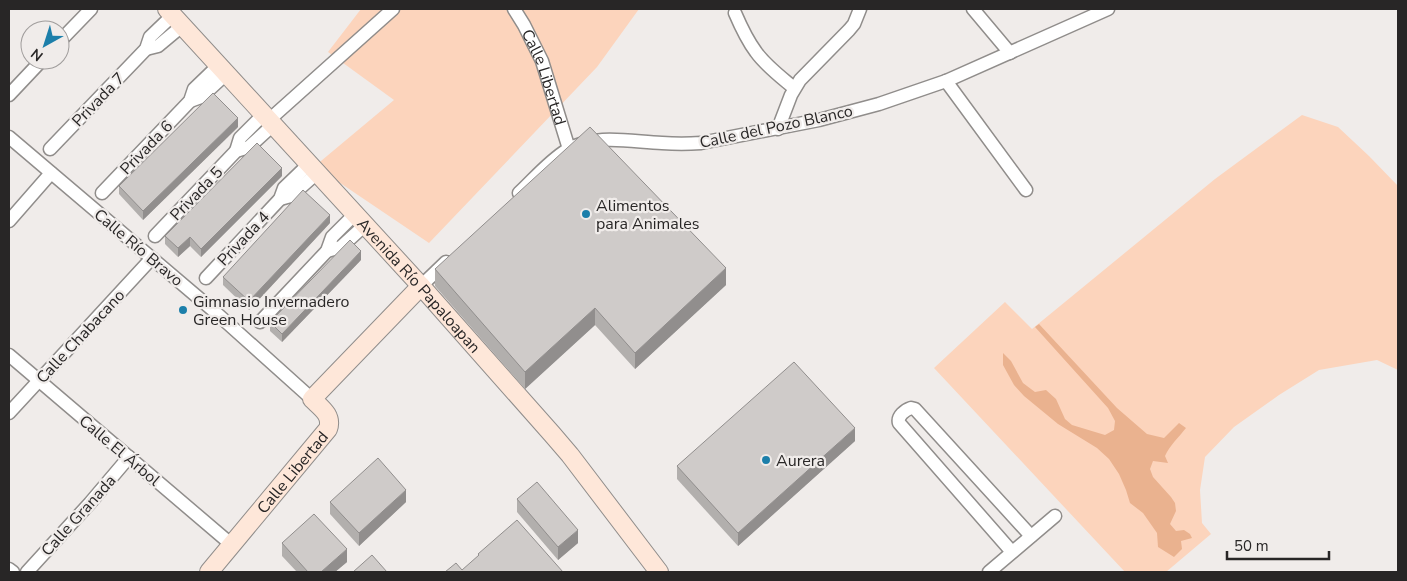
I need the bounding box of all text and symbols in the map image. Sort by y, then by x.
north arrow [20,20,70,70]
street label: Calle Libertad [516,26,571,128]
text: N [27,44,47,65]
street label: Privada 7 [67,68,130,132]
street label: Calle del Pozo Blanco [698,100,855,154]
street label: Privada 6 [115,116,178,180]
street label: Privada 5 [165,162,228,226]
place label: Alimentos para Animales [596,195,700,235]
street label: Calle Río Bravo [89,204,188,292]
street label: Privada 4 [213,206,275,271]
marker: Alimentos para Animales [580,208,592,220]
street label: Avenida Río Papaloapan [352,213,485,358]
street label: Calle Chabacano [31,285,130,388]
place label: Gimnasio Invernadero Green House [193,291,350,331]
marker: Gimnasio Invernadero Green House [177,304,189,316]
street label: Calle El Árbol [74,410,165,491]
street label: Calle Libertad [252,427,334,519]
place label: Aurera [776,450,825,472]
marker: Aurera [760,454,772,466]
street label: Calle Granada [36,470,121,561]
scale bar [1227,528,1330,560]
text: 50 m [1234,536,1269,556]

